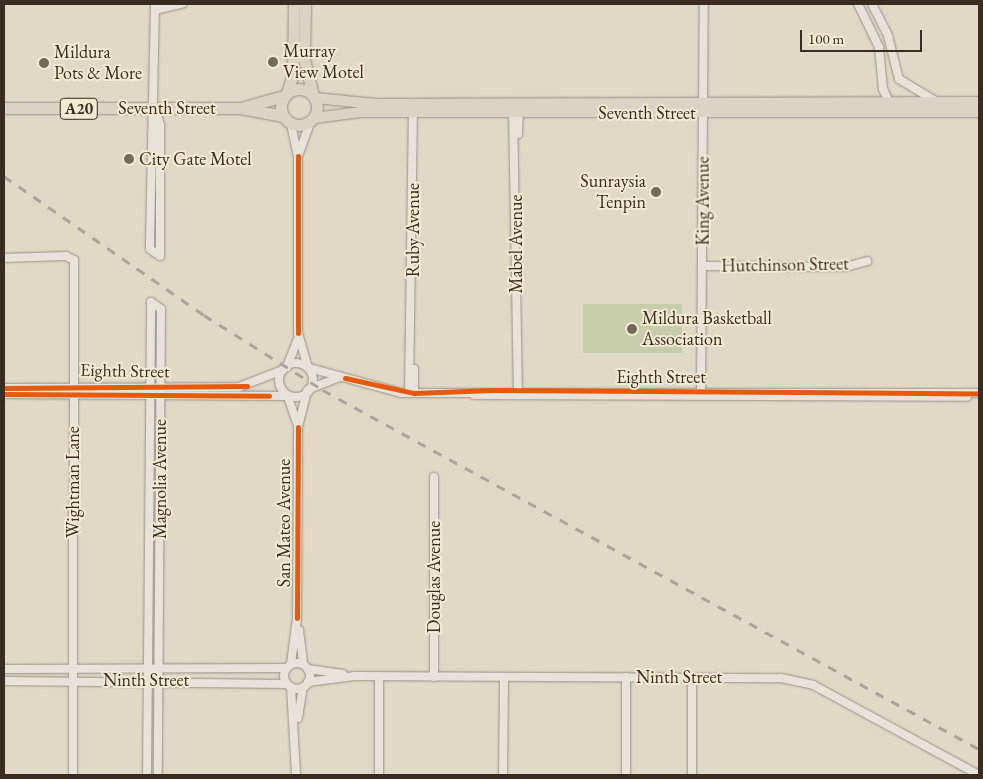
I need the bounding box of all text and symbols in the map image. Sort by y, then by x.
scale bar [803,20,926,52]
text: 100 m [808,29,844,48]
place label: Murray View Motel [283,41,364,84]
place label: Mildura Pots & More [54,42,142,84]
marker: Murray View Motel [267,56,279,68]
marker: Mildura Pots & More [38,57,50,69]
road number: A20 [59,96,99,122]
street label: Seventh Street [118,97,216,119]
street label: Seventh Street [598,102,696,124]
place label: City Gate Motel [139,148,252,170]
marker: City Gate Motel [123,153,135,165]
street label: King Avenue [692,156,714,246]
place label: Sunraysia Tenpin [580,171,646,213]
street label: Ruby Avenue [402,183,424,277]
marker: Sunraysia Tenpin [650,186,662,198]
street label: Mabel Avenue [505,195,527,293]
street label: Hutchinson Street [721,253,849,277]
place label: Mildura Basketball Association [642,308,772,350]
marker: Mildura Basketball Association [626,323,638,335]
street label: Eighth Street [80,359,170,383]
street label: Eighth Street [616,366,706,388]
street label: Magnolia Avenue [149,419,171,539]
street label: Wightman Lane [62,426,84,538]
street label: San Mateo Avenue [273,459,295,587]
street label: Douglas Avenue [423,521,445,633]
street label: Ninth Street [636,666,722,688]
street label: Ninth Street [103,669,189,691]

